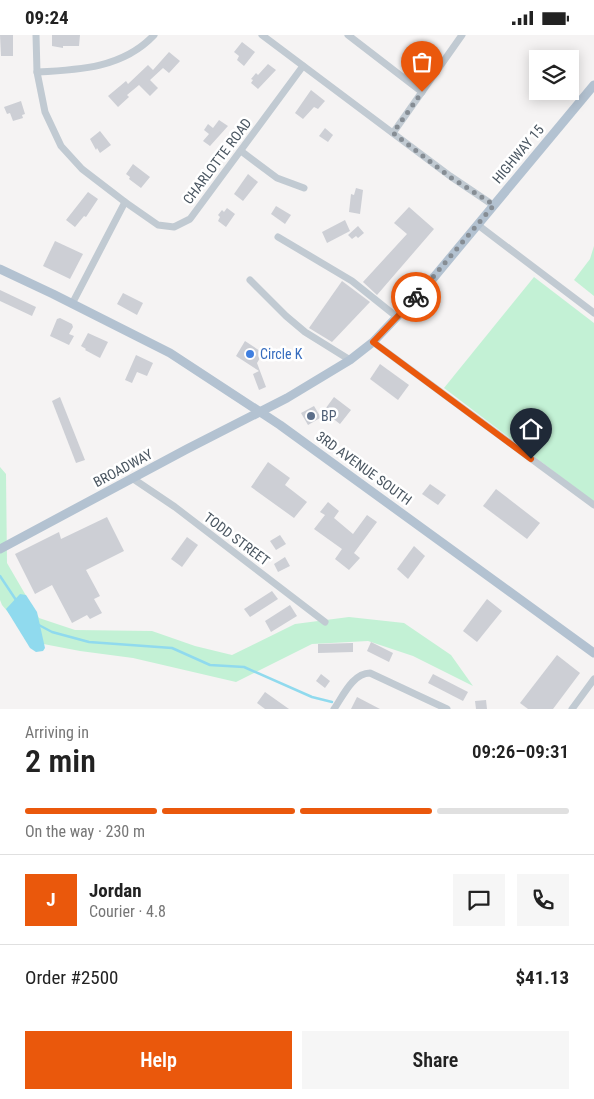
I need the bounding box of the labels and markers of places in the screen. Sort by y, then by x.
pin [401,41,443,92]
place label: Circle K [260,346,303,362]
marker: Circle K [244,348,256,360]
place label: BP [321,408,337,424]
pin [510,408,552,459]
marker: BP [305,410,317,422]

